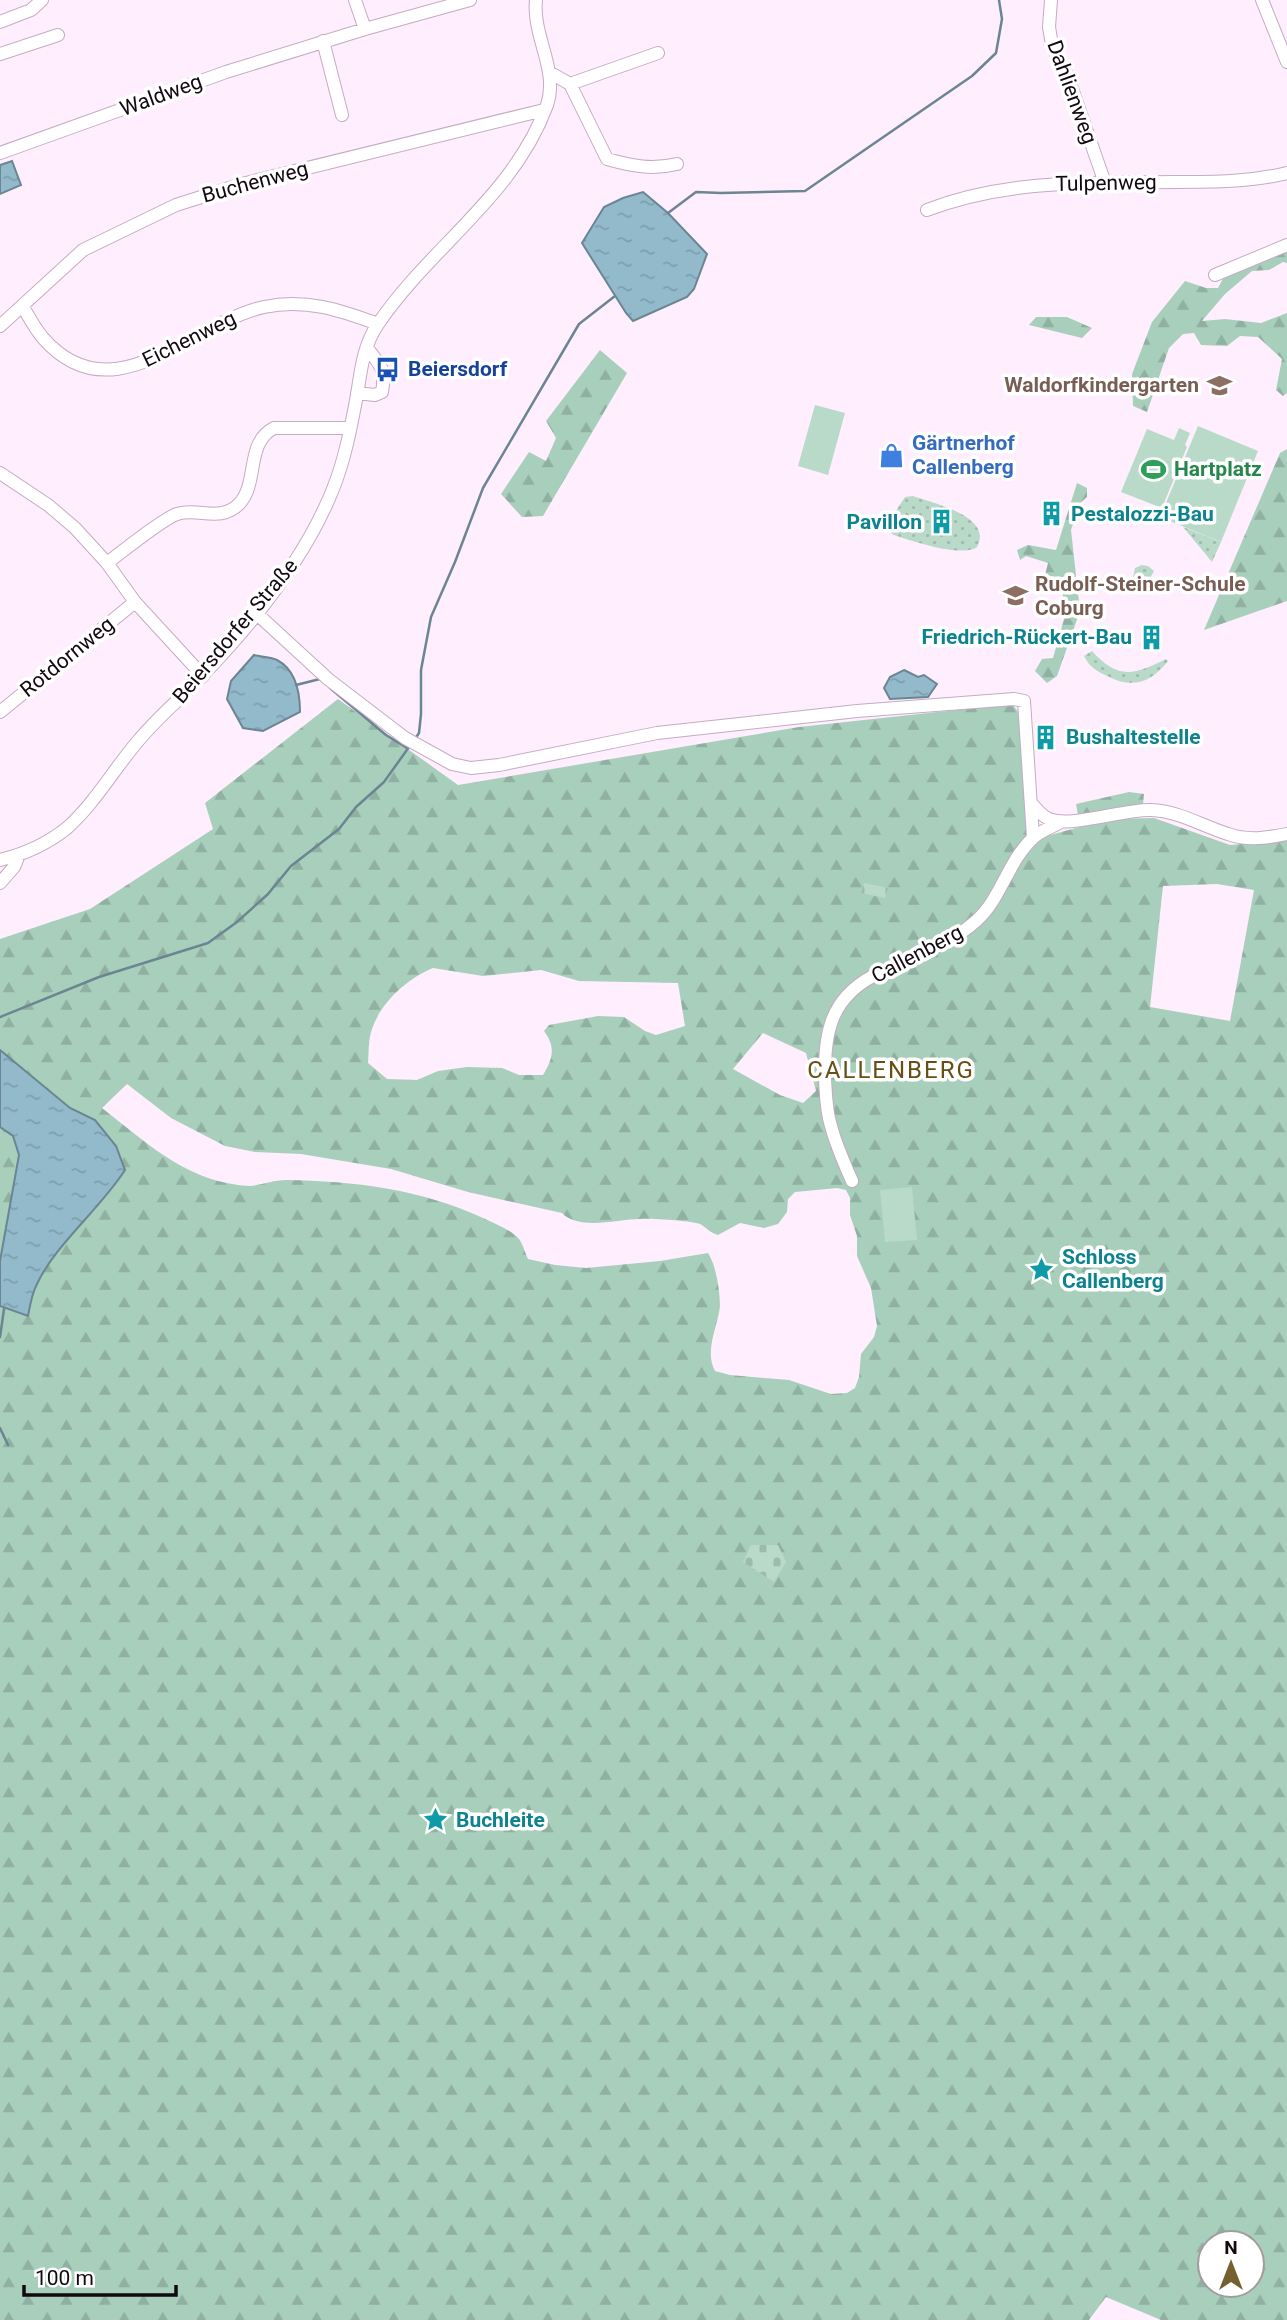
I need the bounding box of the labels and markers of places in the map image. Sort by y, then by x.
bus stop icon: Beiersdorf [374,355,402,383]
place label: Beiersdorf [408,357,508,381]
school or university icon: Waldorfkindergarten [1205,371,1233,399]
place label: Waldorfkindergarten [1004,373,1199,397]
place label: Gärtnerhof Callenberg [912,431,1015,479]
shop icon: Gärtnerhof Callenberg [878,441,906,469]
sports icon: Hartplatz [1140,455,1168,483]
place label: Hartplatz [1174,457,1262,481]
building icon: Pestalozzi-Bau [1037,500,1065,528]
place label: Pestalozzi-Bau [1071,502,1214,526]
building icon: Pavillon [928,508,956,536]
place label: Pavillon [847,510,922,534]
place label: Rudolf-Steiner-Schule Coburg [1035,572,1246,620]
school or university icon: Rudolf-Steiner-Schule Coburg [1001,582,1029,610]
building icon: Friedrich-Rückert-Bau [1138,623,1166,651]
place label: Friedrich-Rückert-Bau [922,625,1132,649]
building icon: Bushaltestelle [1032,723,1060,751]
place label: Bushaltestelle [1066,725,1201,749]
place label: Schloss Callenberg [1062,1245,1164,1293]
place icon: Schloss Callenberg [1028,1255,1056,1283]
place icon: Buchleite [422,1806,450,1834]
place label: Buchleite [456,1808,545,1832]

